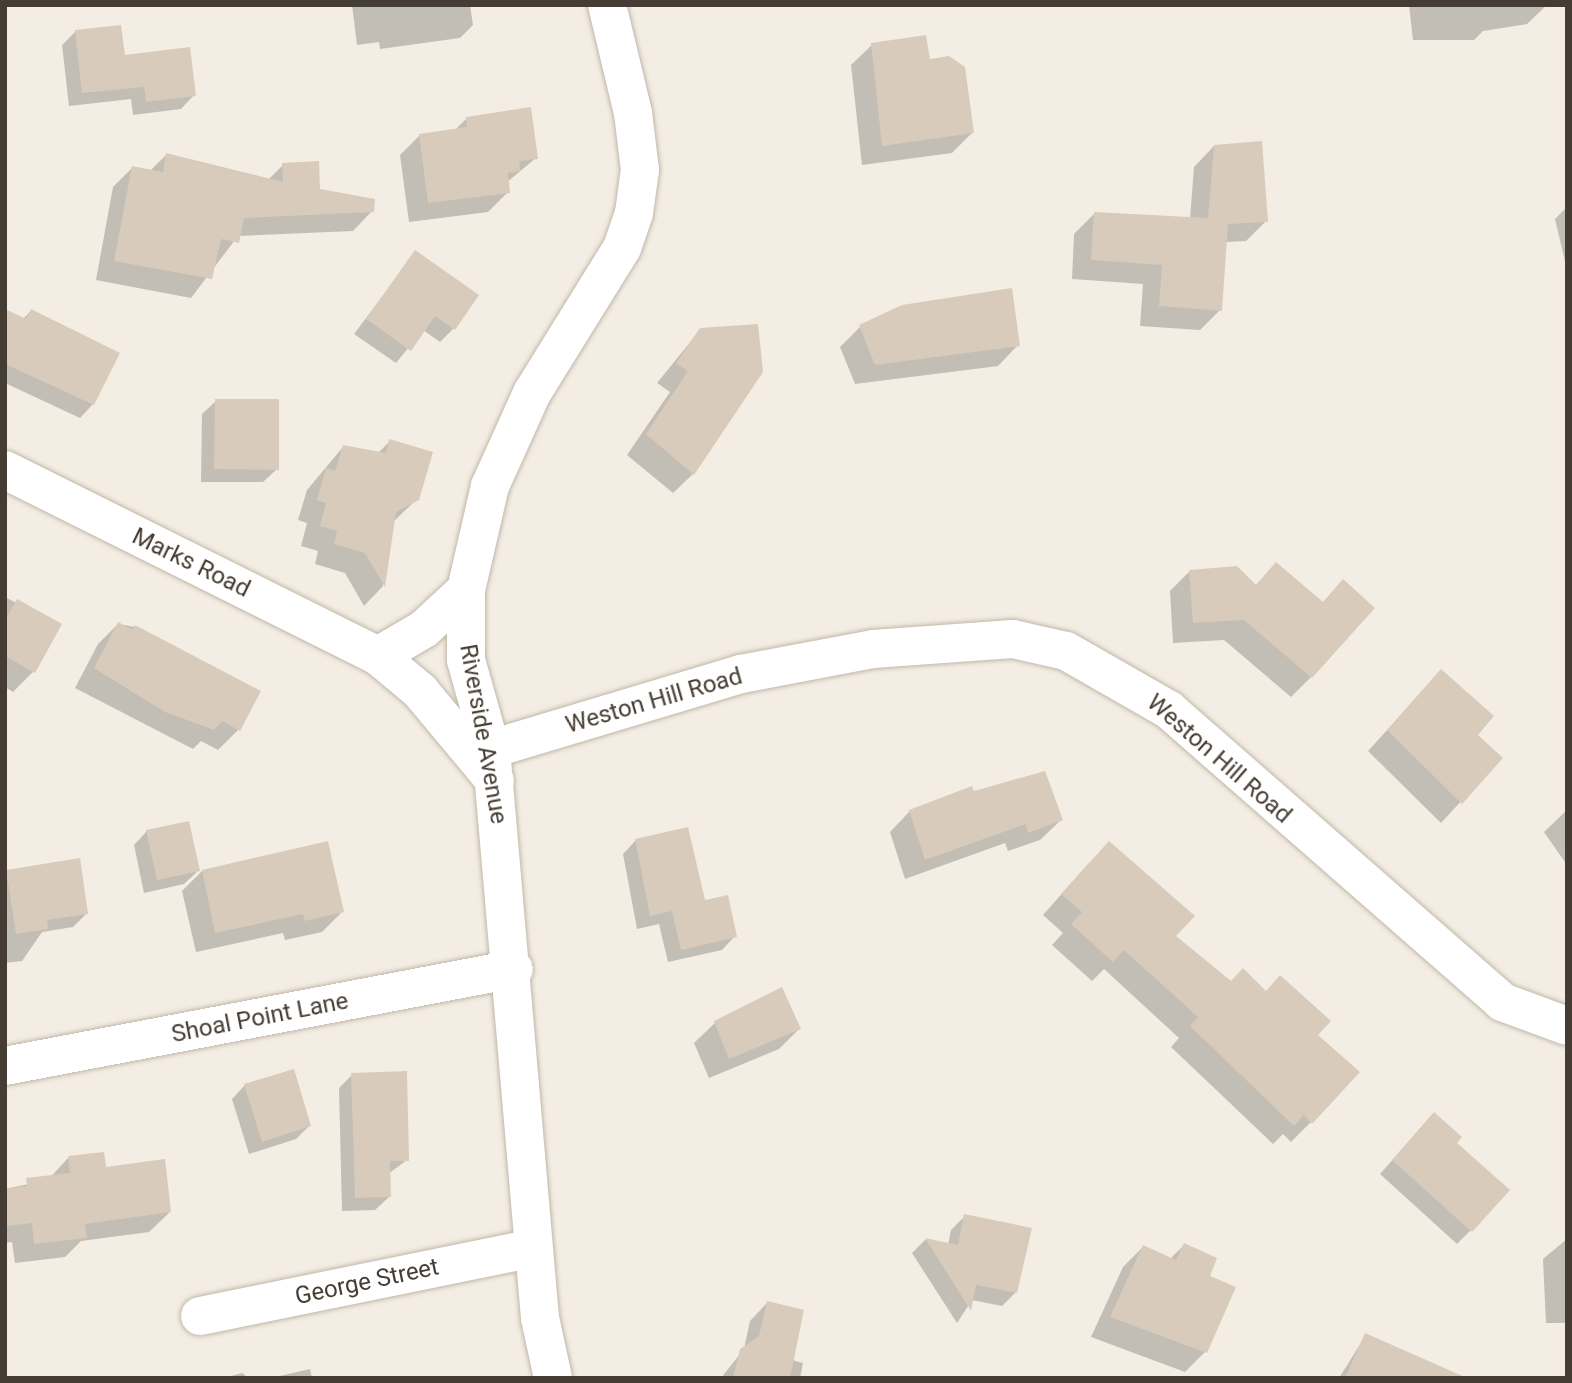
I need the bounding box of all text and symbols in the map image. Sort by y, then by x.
street label: Marks Road [127,522,255,604]
street label: Riverside Avenue [453,642,513,826]
street label: Weston Hill Road [562,662,746,740]
street label: Weston Hill Road [1141,688,1297,830]
street label: Shoal Point Lane [169,987,351,1049]
street label: George Street [293,1253,441,1311]

